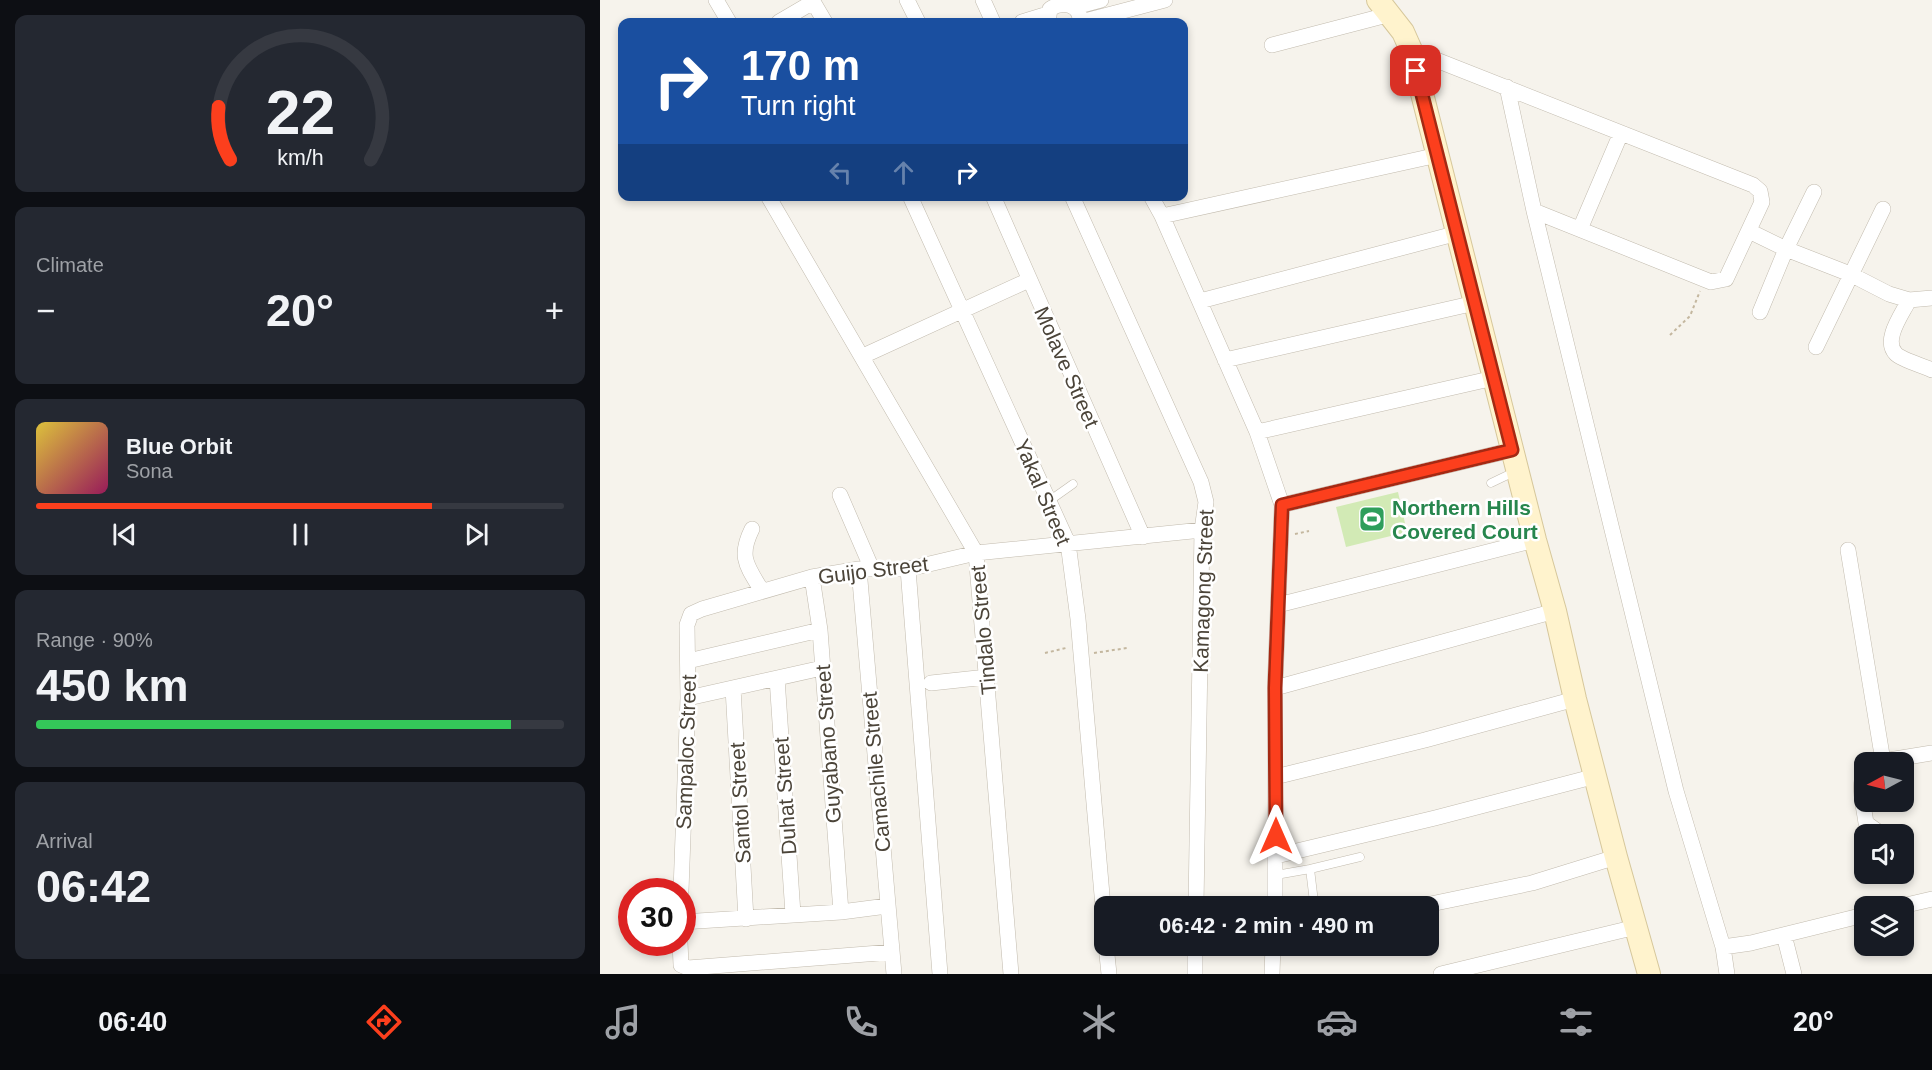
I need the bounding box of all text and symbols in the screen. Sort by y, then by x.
icon: right [642,42,720,120]
text: 170 m [741,42,860,89]
pin [1390,45,1441,96]
icon: arrive [1399,54,1432,87]
text: 22 [265,79,335,148]
text: Turn right [741,91,856,121]
text: km/h [277,147,323,171]
icon: left [824,156,857,189]
icon: ahead [887,156,920,189]
icon: right [950,156,983,189]
text: Climate [36,254,104,276]
text: 20° [266,285,334,336]
text: − [36,292,55,329]
text: + [545,292,564,329]
street label: Molave Street [1030,303,1104,431]
text: Blue Orbit [126,434,232,459]
street label: Yakal Street [1010,436,1076,549]
text: Sona [126,460,173,482]
place label: Northern Hills Covered Court [1392,496,1538,543]
sports icon: Northern Hills Covered Court [1357,504,1387,534]
street label: Kamagong Street [1189,509,1217,673]
icon: previous [108,518,141,551]
icon: pause [284,518,317,551]
icon: next [460,518,493,551]
street label: Guijo Street [817,552,930,588]
street label: Tindalo Street [966,564,1000,696]
text: Range · 90% [36,629,153,651]
text: 450 km [36,660,189,711]
street label: Guyabano Street [811,664,845,824]
street label: Sampaloc Street [672,674,700,830]
street label: Camachile Street [858,691,894,853]
street label: Duhat Street [769,736,801,856]
street label: Santol Street [725,742,755,864]
north arrow [1854,752,1914,812]
map controls [1854,752,1914,956]
position arrow [1244,804,1308,868]
button: sound [1854,824,1914,884]
text: Arrival [36,830,93,852]
text: 06:42 [36,861,151,912]
speed limit sign: 30 [618,878,696,956]
button: layers [1854,896,1914,956]
text: 06:42 · 2 min · 490 m [1159,913,1374,938]
icon: directions [363,1001,405,1043]
icon: music [602,1001,644,1043]
icon: phone [840,1001,882,1043]
icon: climate [1078,1001,1120,1043]
icon: car [1316,1001,1358,1043]
icon: filters [1555,1001,1597,1043]
text: 06:40 [98,1007,167,1037]
text: 20° [1793,1007,1834,1037]

